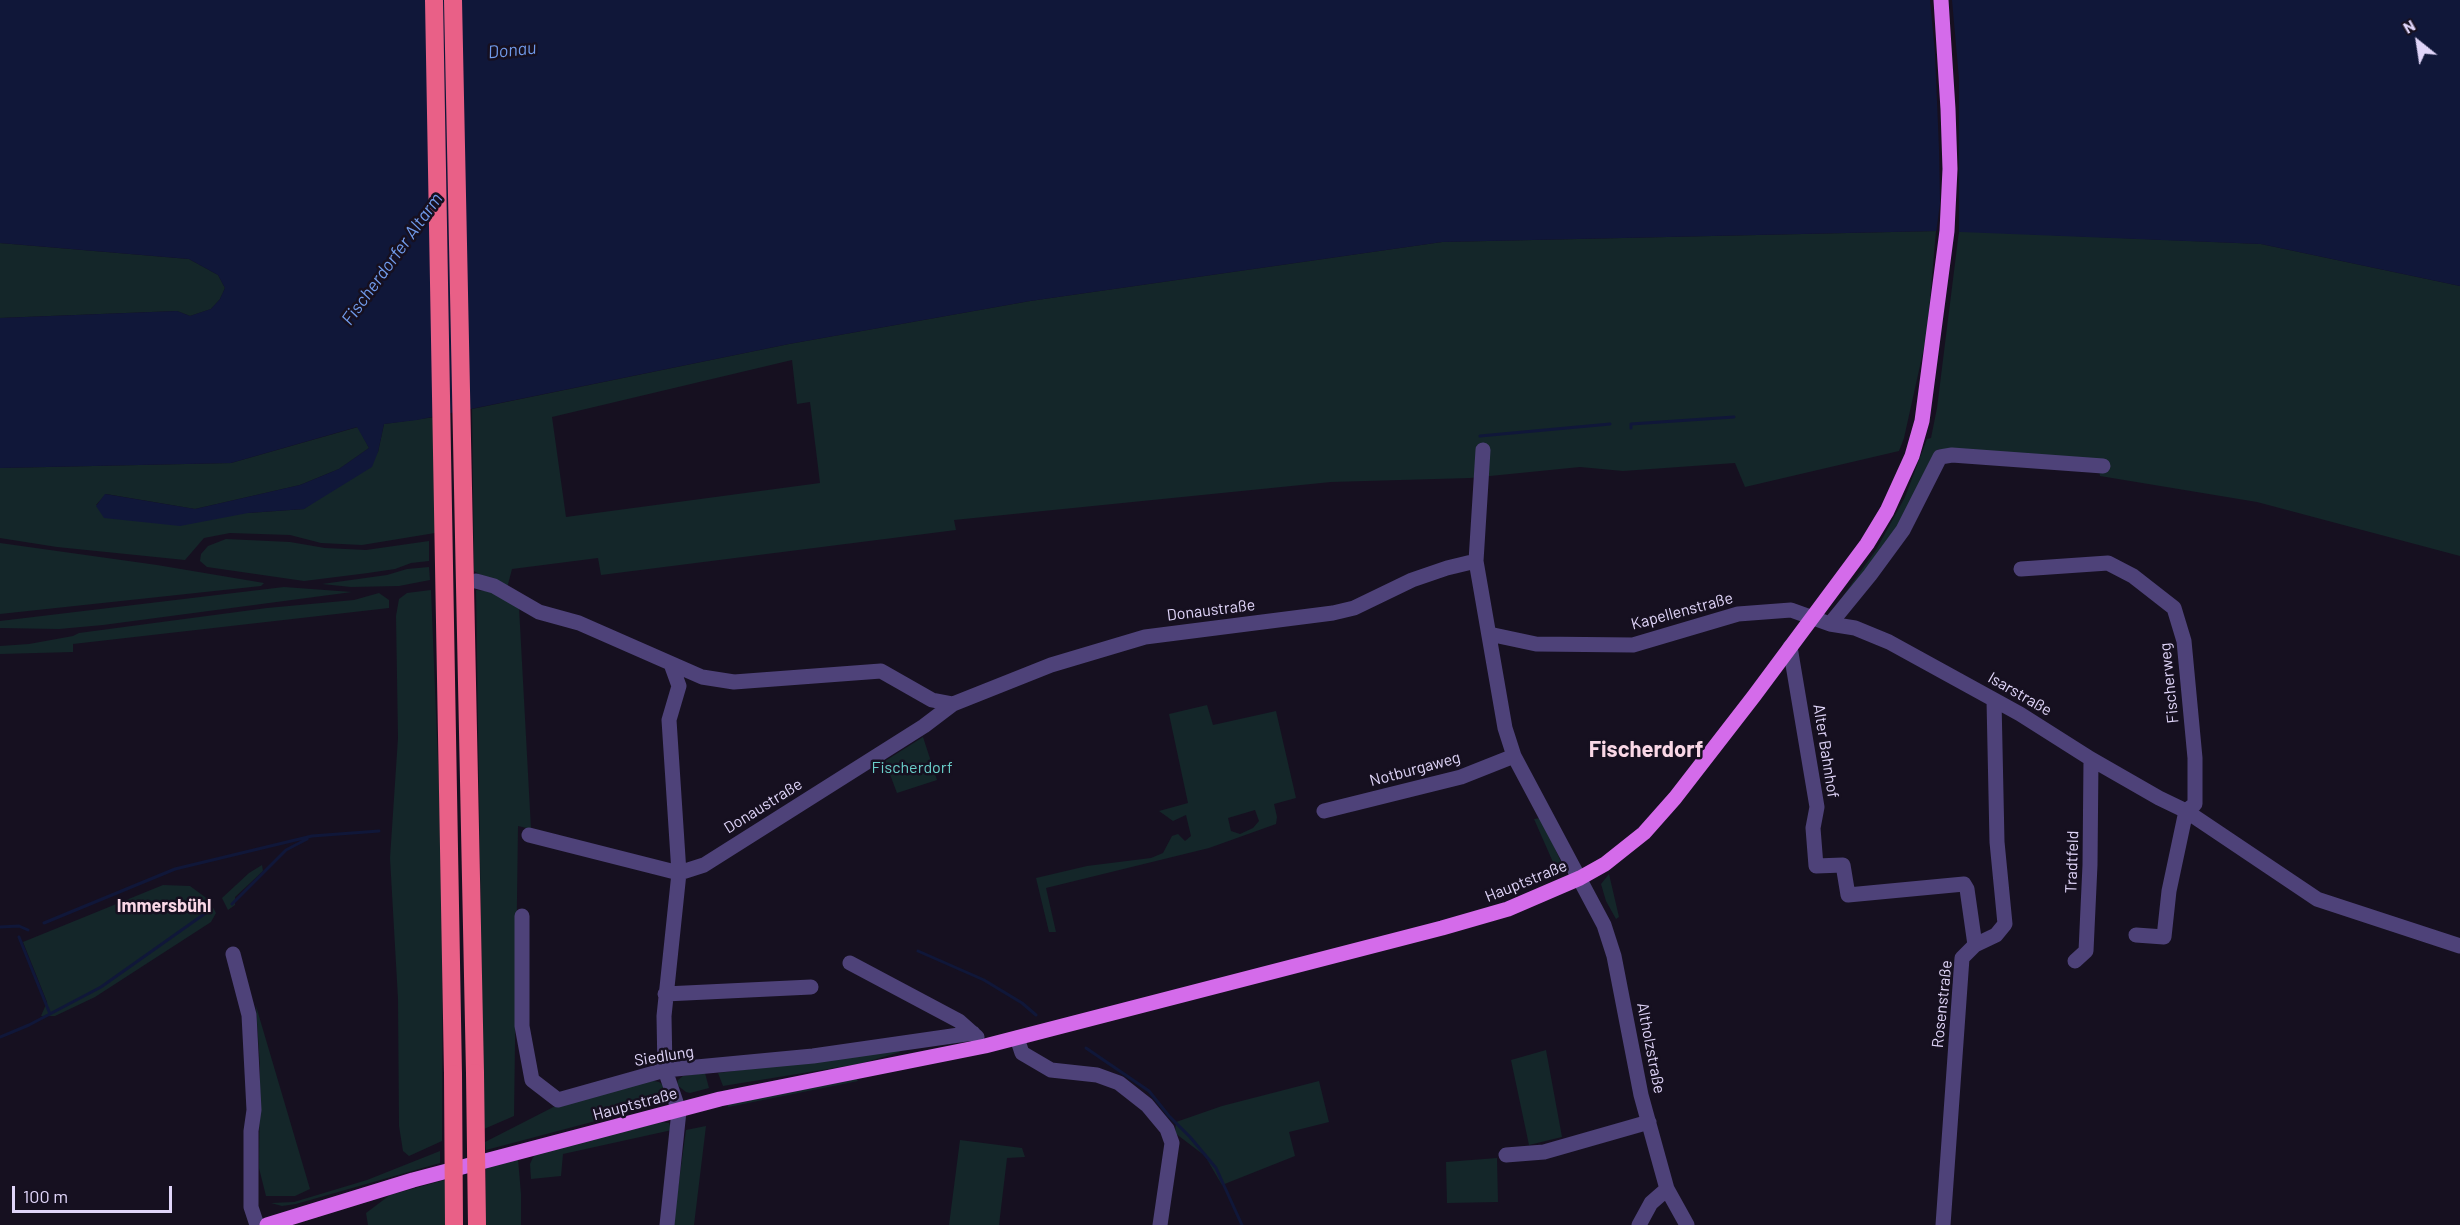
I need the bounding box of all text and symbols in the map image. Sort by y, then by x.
north arrow [2388,12,2448,72]
text: N [2399,15,2418,37]
water label: Donau [487,37,537,63]
water label: Fischerdorfer Altarm [337,189,447,329]
street label: Kapellenstraße [1629,588,1735,634]
street label: Donaustraße [1166,595,1256,625]
street label: Fischerweg [2155,642,2183,724]
street label: Isarstraße [1985,668,2055,720]
street label: Alter Bahnhof [1809,703,1843,799]
district label: Fischerdorf [1589,737,1703,763]
street label: Notburgaweg [1368,748,1462,790]
park label: Fischerdorf [871,758,953,778]
street label: Donaustraße [720,774,806,838]
street label: Tradtfeld [2061,830,2083,894]
street label: Hauptstraße [1482,856,1570,906]
district label: Immersbühl [117,895,211,917]
street label: Rosenstraße [1928,959,1956,1049]
street label: Altholzstraße [1633,1001,1669,1095]
street label: Siedlung [633,1042,695,1070]
street label: Hauptstraße [591,1083,679,1125]
scale bar [15,1174,176,1212]
text: 100 m [23,1185,68,1207]

